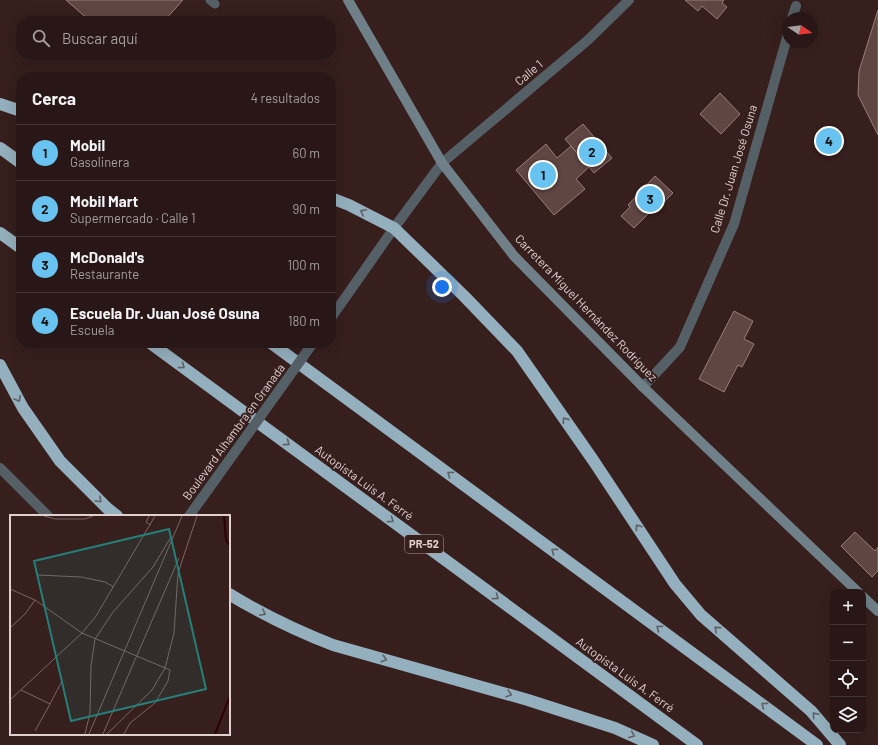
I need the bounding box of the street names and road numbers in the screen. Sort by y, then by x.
street label: Calle 1 [512,57,545,88]
street label: Calle Dr. Juan José Osuna [707,103,759,235]
street label: Carretera Miguel Hernández Rodríguez [513,231,661,383]
street label: Boulevard Alhambra en Granada [179,361,287,502]
street label: Autopista Luis A. Ferré [313,442,416,523]
road number: PR-52 [405,535,443,553]
street label: Autopista Luis A. Ferré [574,634,677,715]

